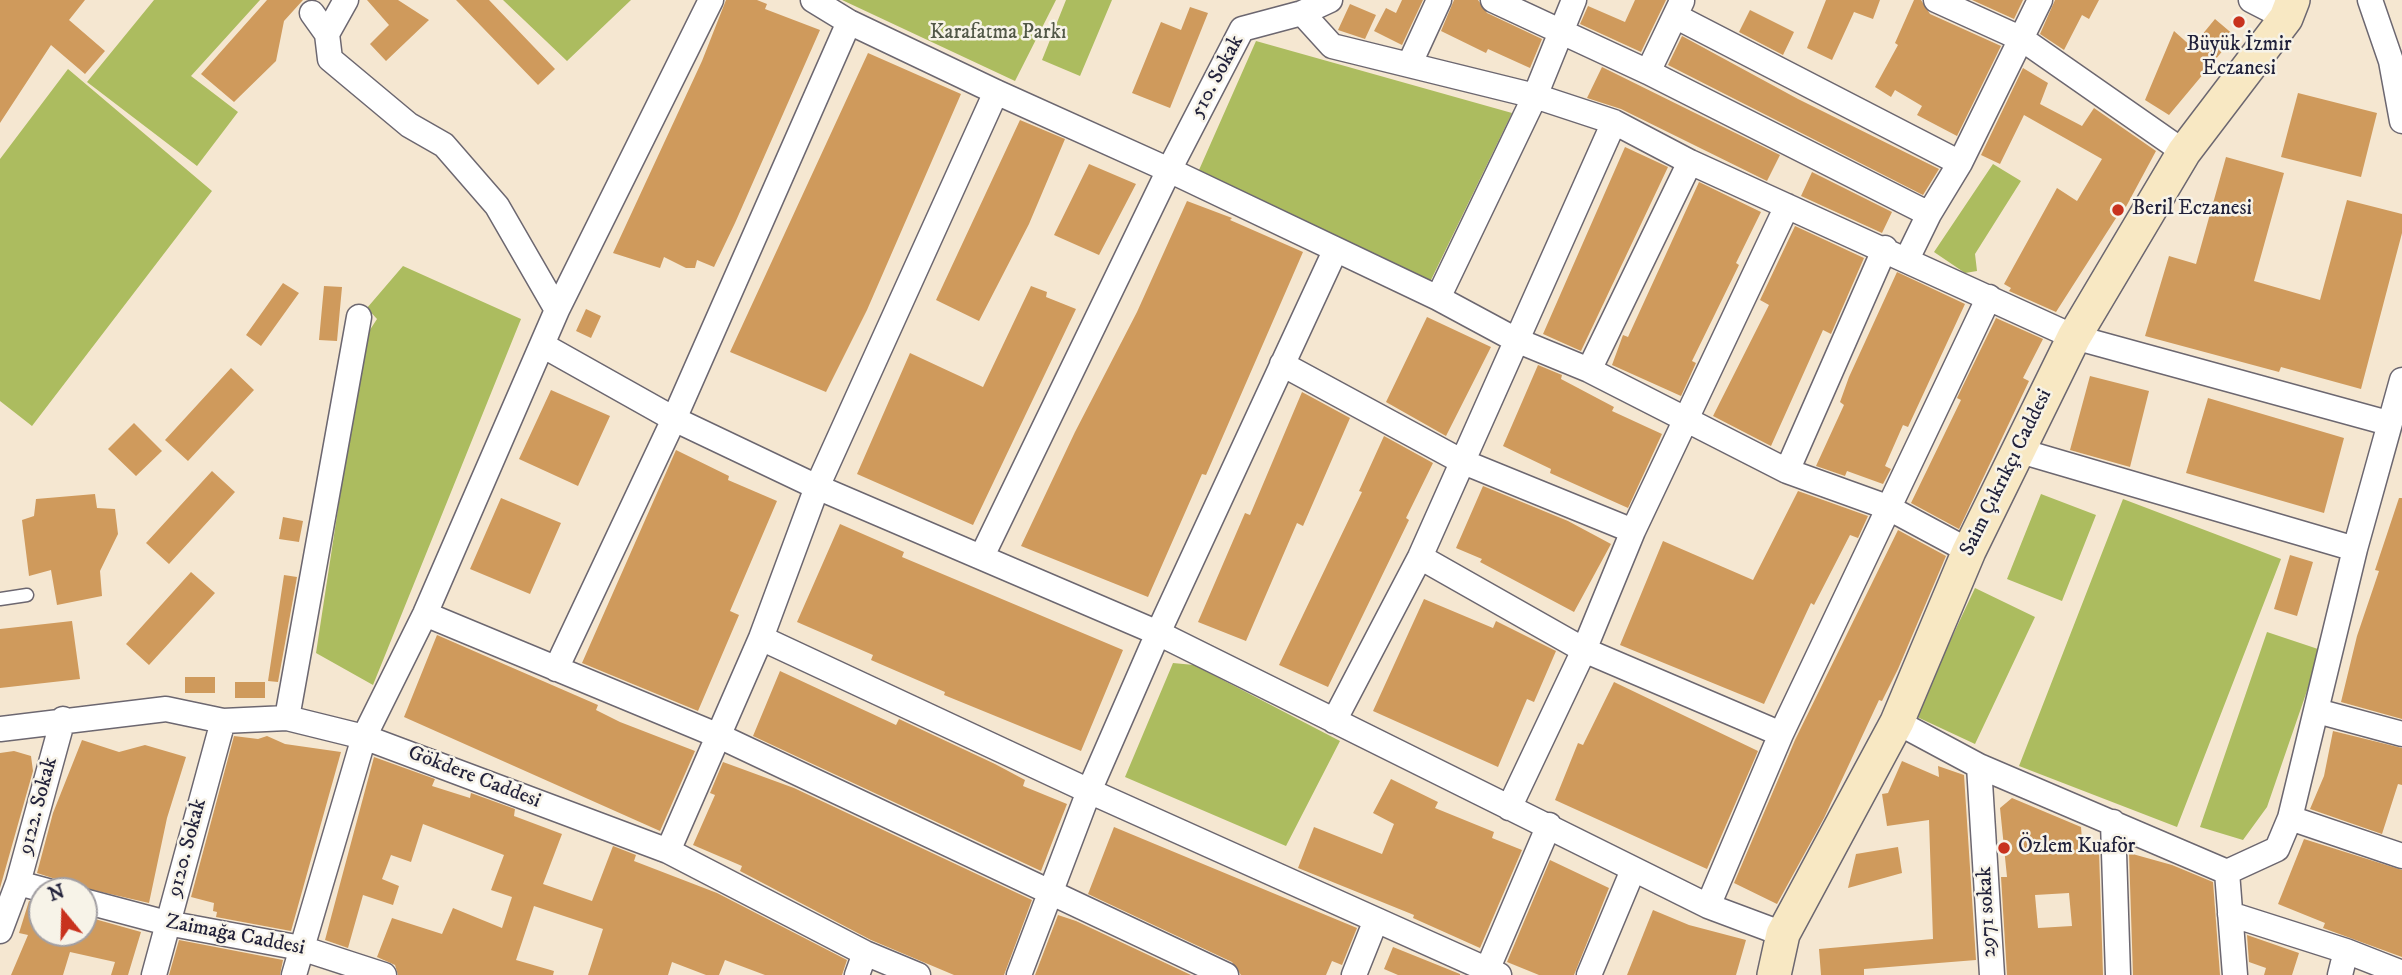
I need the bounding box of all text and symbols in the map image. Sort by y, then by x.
marker: Büyük İzmir Eczanesi [2231,14,2247,30]
park label: Karafatma Parkı [930,21,1066,47]
street label: 510. Sokak [1186,31,1250,123]
place label: Büyük İzmir Eczanesi [2186,33,2292,83]
place label: Beril Eczanesi [2132,197,2252,223]
marker: Beril Eczanesi [2110,202,2126,218]
street label: Saim Çıkrıkçı Caddesi [1956,385,2058,561]
street label: Gökdere Caddesi [404,741,544,815]
street label: 9122. Sokak [14,755,64,857]
street label: 9120. Sokak [163,796,213,900]
place label: Özlem Kuaför [2018,835,2135,861]
marker: Özlem Kuaför [1996,840,2012,856]
street label: 2971 sokak [1973,866,2003,958]
north arrow [28,877,98,947]
text: N [46,880,68,907]
street label: Zaimağa Caddesi [163,910,307,962]

